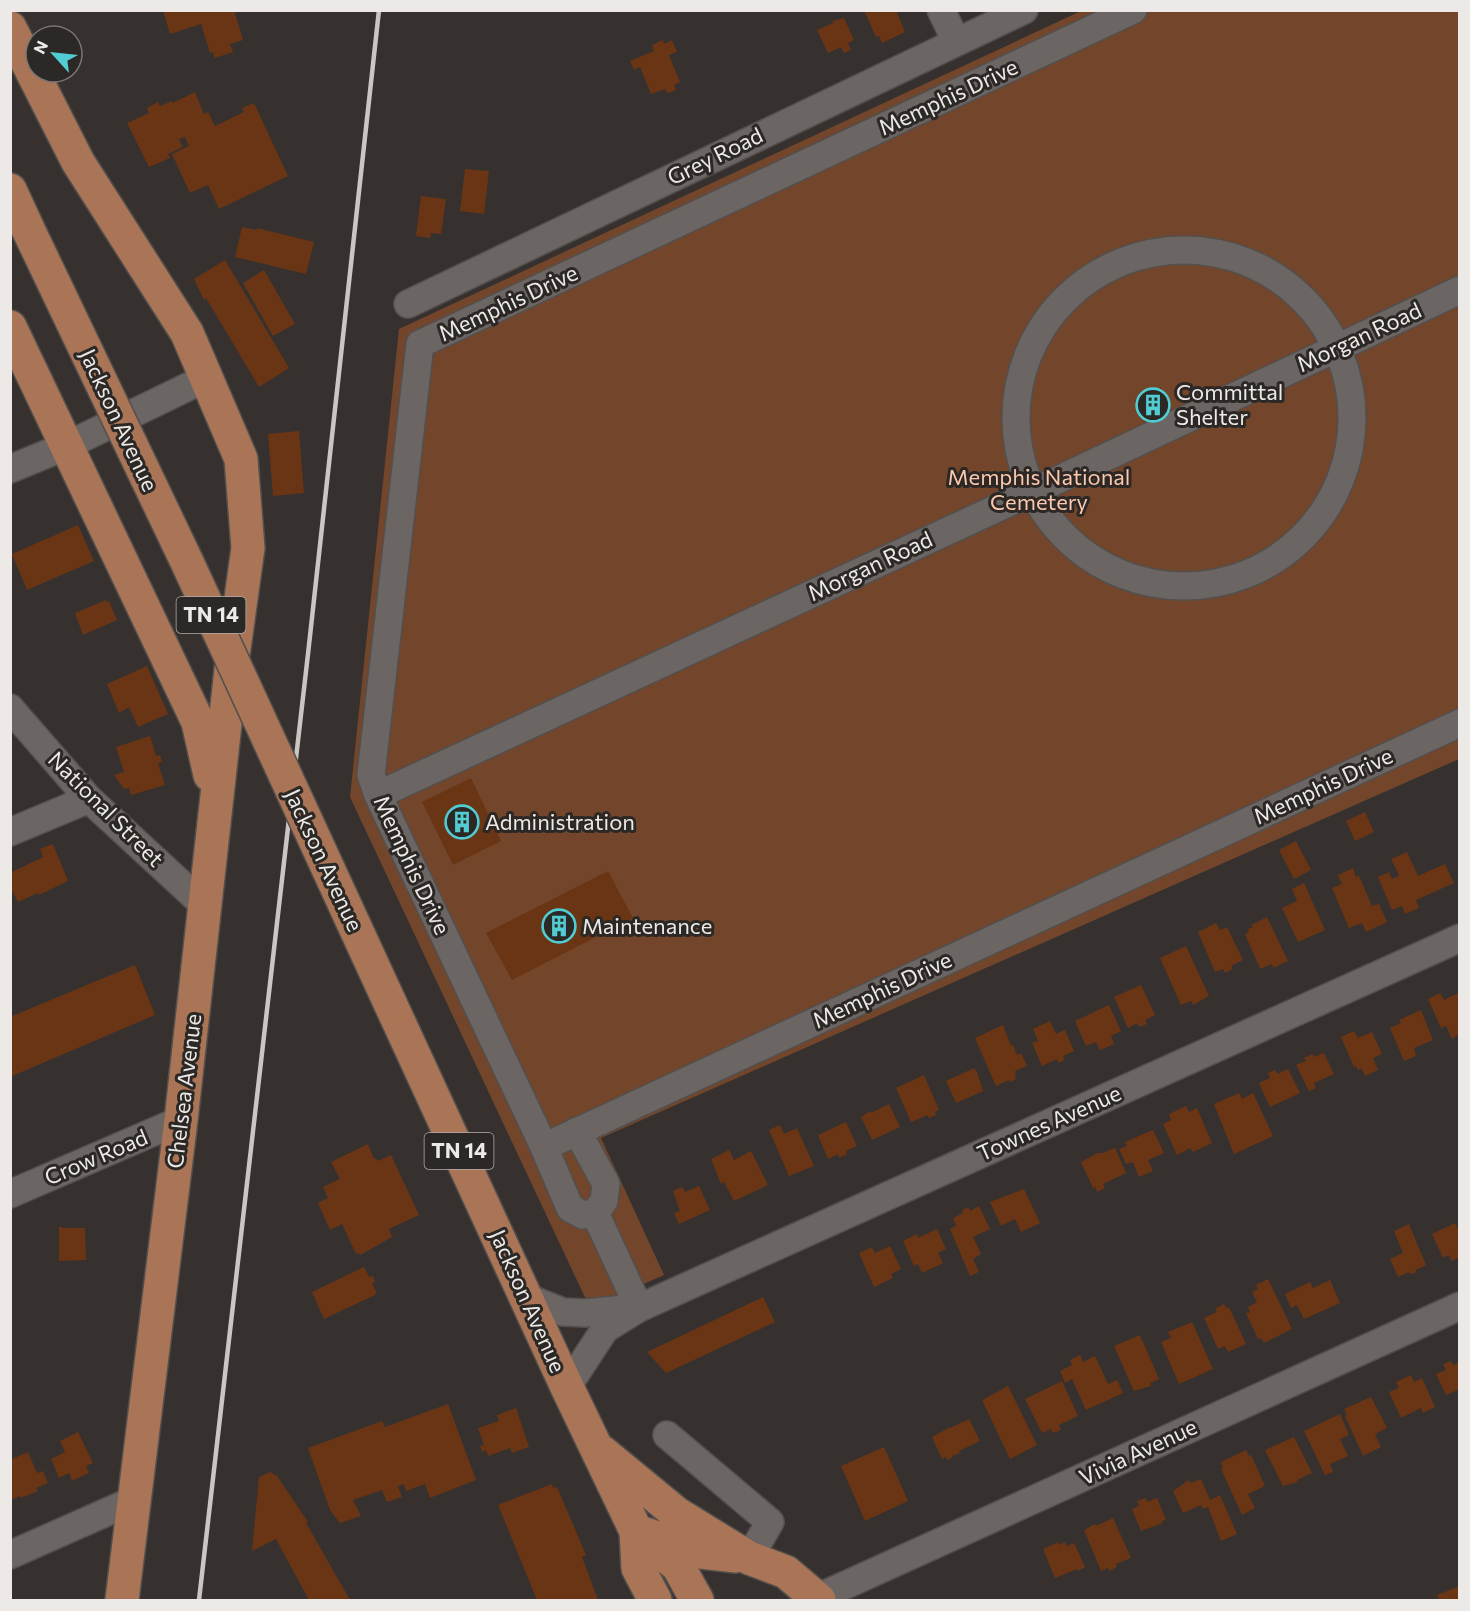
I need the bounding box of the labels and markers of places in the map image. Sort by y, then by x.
place label: Committal Shelter [1176,378,1283,430]
building icon: Committal Shelter [1135,387,1171,423]
building icon: Administration [444,804,480,840]
place label: Administration [485,808,635,835]
building icon: Maintenance [541,908,577,944]
place label: Maintenance [582,912,712,939]

